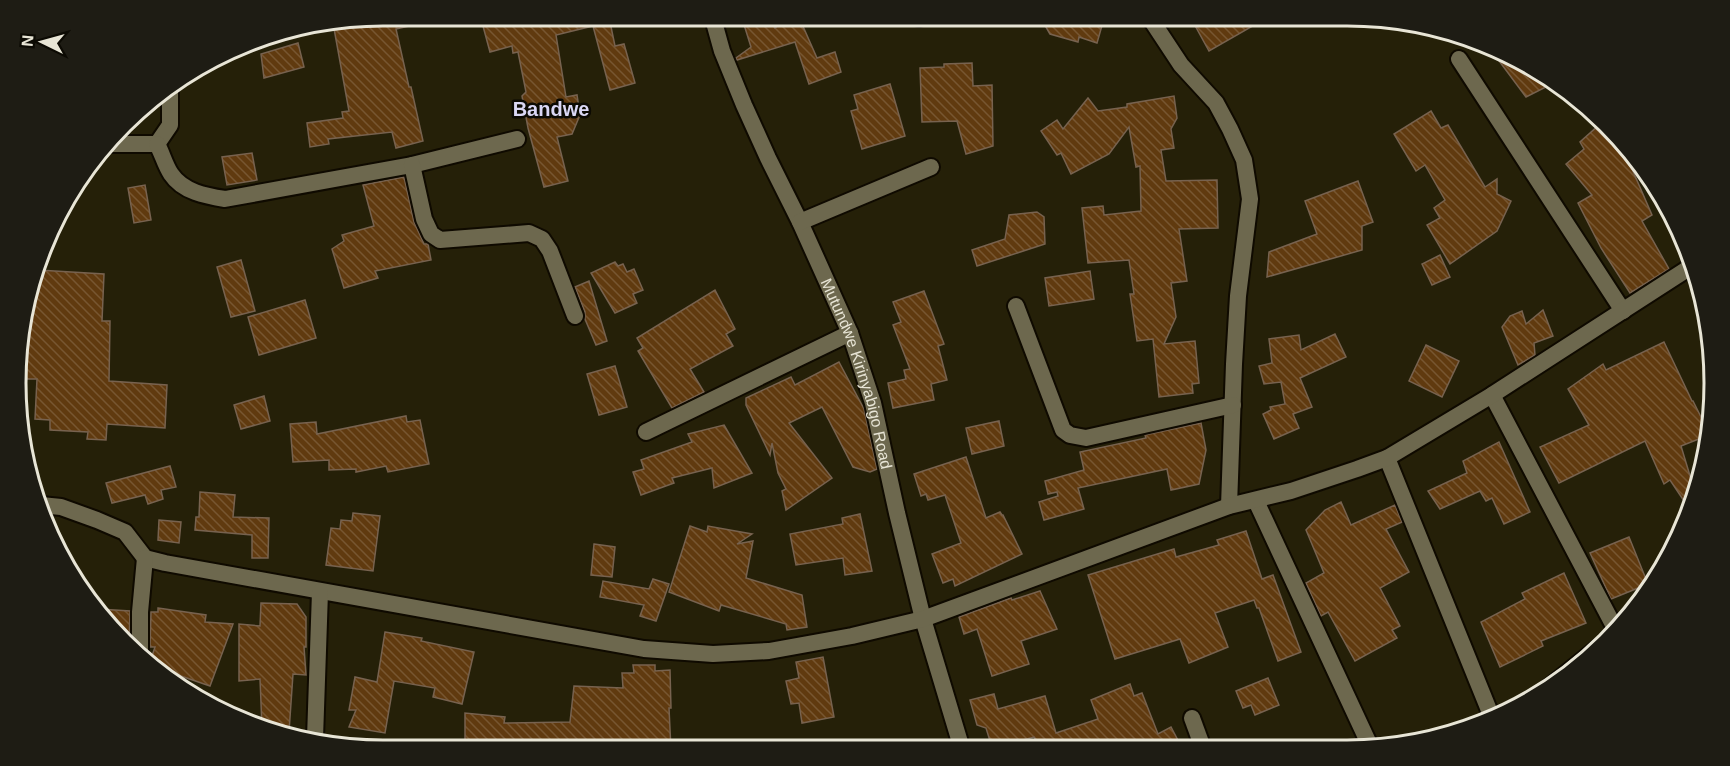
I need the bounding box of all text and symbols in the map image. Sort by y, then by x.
north arrow [12,12,72,72]
text: N [19,34,37,47]
district label: Bandwe [513,98,589,120]
street label: Mutundwe Kirinyabigo Road [818,275,896,471]

